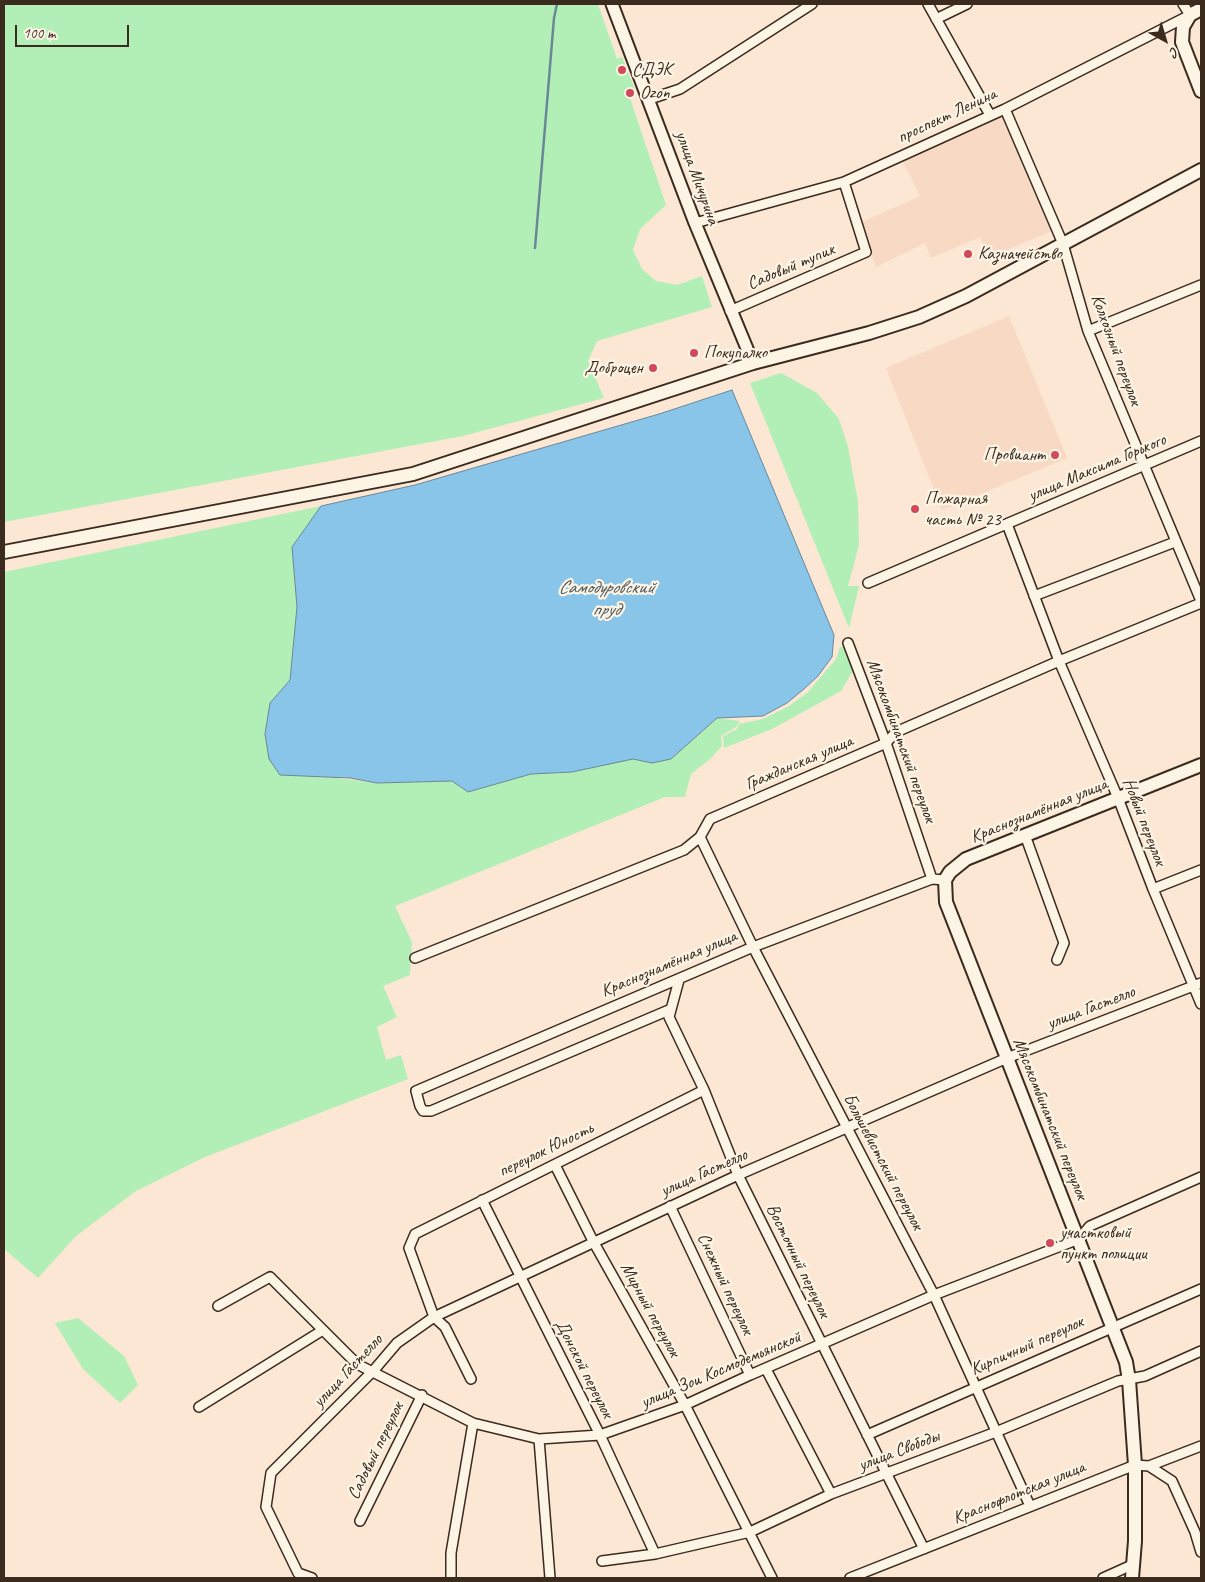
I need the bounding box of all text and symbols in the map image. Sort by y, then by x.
scale bar [18,15,131,47]
north arrow [1140,15,1190,65]
text: 100 m [23,24,55,43]
text: С [1167,43,1183,61]
place label: СДЭК [632,59,671,81]
marker: СДЭК [616,64,628,76]
place label: Ozon [640,82,670,104]
street label: проспект Ленина [894,84,1000,148]
marker: Ozon [624,87,636,99]
street label: улица Мичурина [670,128,724,228]
street label: Садовый тупик [744,239,838,295]
place label: Казначейство [978,243,1062,265]
marker: Казначейство [962,248,974,260]
street label: Колхозный переулок [1086,291,1146,409]
place label: Покупалко [704,342,767,364]
marker: Покупалко [688,347,700,359]
place label: Доброцен [584,357,643,379]
marker: Доброцен [647,362,659,374]
street label: улица Максима Горького [1025,429,1169,507]
place label: Провиант [984,444,1045,466]
marker: Провиант [1049,449,1061,461]
place label: Пожарная часть № 23 [925,488,1001,530]
marker: Пожарная часть № 23 [909,503,921,515]
water label: Самодуровский пруд [558,577,654,621]
street label: Мясокомбинатский переулок [861,656,941,826]
street label: Гражданская улица [742,731,856,795]
street label: Краснознамённая улица [967,774,1111,848]
street label: Новый переулок [1117,775,1171,869]
street label: Краснознамённая улица [598,926,740,1002]
street label: улица Гастелло [1044,981,1138,1035]
street label: Мясокомбинатский переулок [1008,1035,1092,1203]
street label: Большевистский переулок [838,1090,928,1234]
street label: переулок Юность [495,1118,597,1182]
street label: улица Гастелло [657,1144,751,1202]
street label: Восточный переулок [761,1200,835,1322]
place label: участковый пункт полиции [1060,1222,1147,1264]
street label: Снежный переулок [692,1230,758,1338]
marker: участковый пункт полиции [1044,1237,1056,1249]
street label: Мирный переулок [615,1259,685,1361]
street label: Кирпичный переулок [967,1311,1087,1381]
street label: Донской переулок [550,1316,618,1422]
street label: улица Зои Космодемьянской [638,1327,804,1413]
street label: улица Гастелло [308,1330,388,1412]
street label: Садовый переулок [343,1399,409,1503]
street label: улица Свободы [855,1426,943,1476]
street label: Краснофлотская улица [950,1457,1088,1529]

